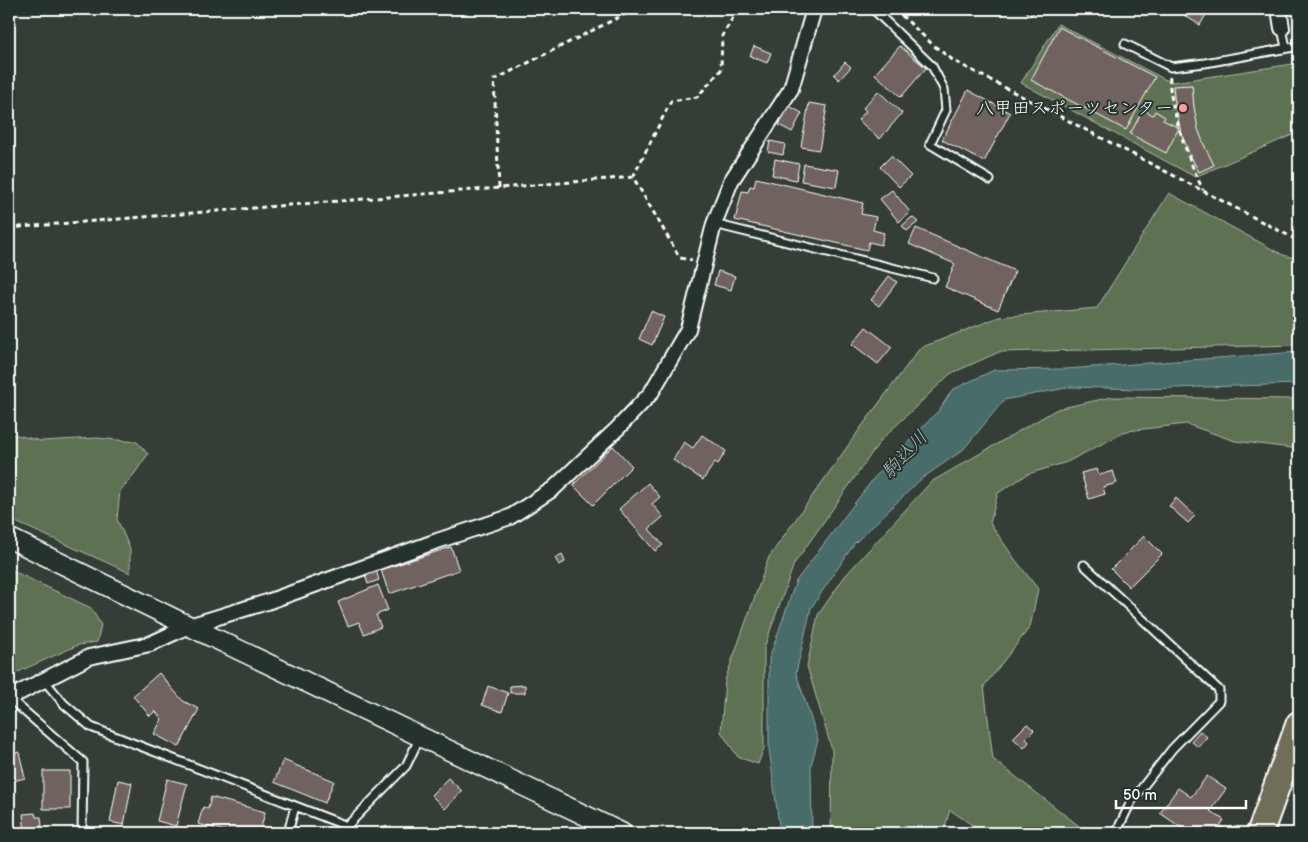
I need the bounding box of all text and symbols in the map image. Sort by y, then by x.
place label: 八甲田スポーツセンター [976,98,1173,119]
marker: 八甲田スポーツセンター [1177,102,1189,114]
water label: 駒込川 [877,426,933,484]
scale bar [1116,777,1246,809]
text: 50 m [1123,786,1157,805]

